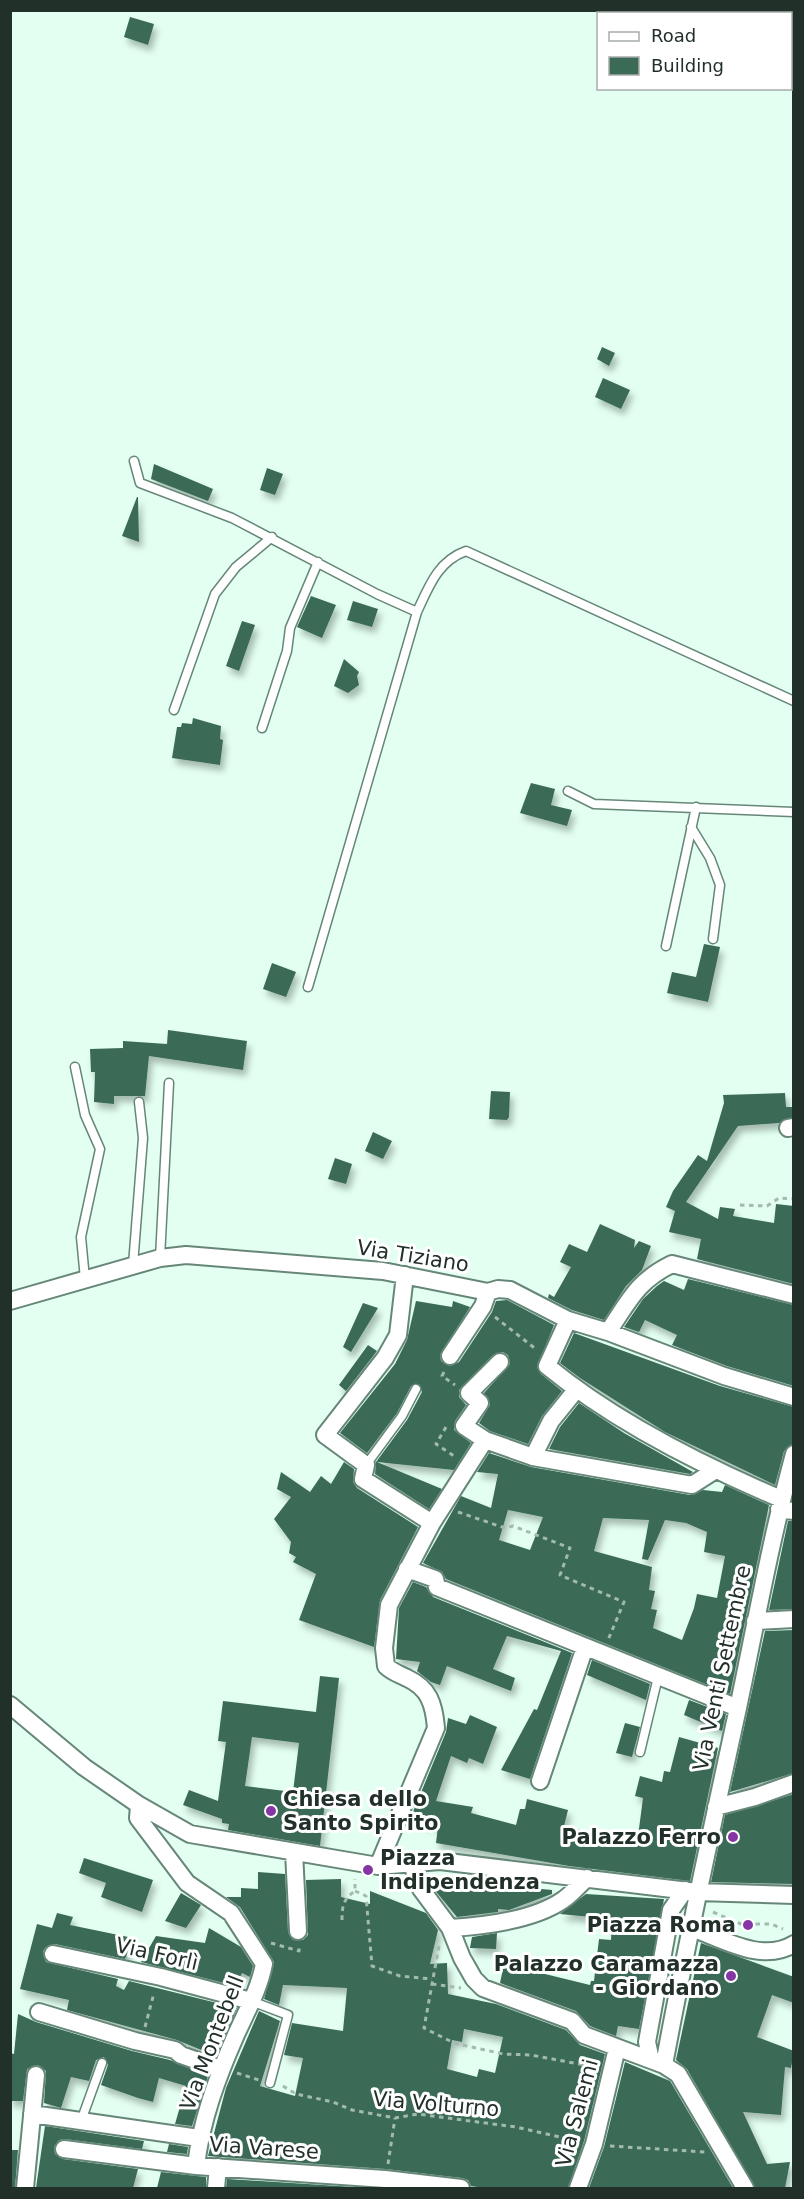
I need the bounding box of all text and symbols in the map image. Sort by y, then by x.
legend [597,12,792,90]
text: Road [651,25,696,46]
text: Building [651,55,724,76]
street label: Via Tiziano [355,1235,471,1277]
street label: Via Venti Settembre [688,1563,756,1773]
place label: Chiesa dello Santo Spirito [283,1787,438,1835]
marker: Chiesa dello Santo Spirito [264,1804,278,1818]
place label: Palazzo Ferro [562,1825,721,1849]
marker: Palazzo Ferro [726,1830,740,1844]
place label: Piazza Indipendenza [380,1846,540,1894]
marker: Piazza Indipendenza [361,1863,375,1877]
place label: Piazza Roma [587,1913,736,1937]
marker: Piazza Roma [741,1918,755,1932]
street label: Via Forlì [113,1933,201,1975]
place label: Palazzo Caramazza - Giordano [494,1952,719,2000]
marker: Palazzo Caramazza - Giordano [724,1969,738,1983]
street label: Via Montebell [175,1972,249,2114]
street label: Via Salemi [551,2057,603,2169]
street label: Via Volturno [372,2087,500,2121]
street label: Via Varese [208,2132,320,2164]

